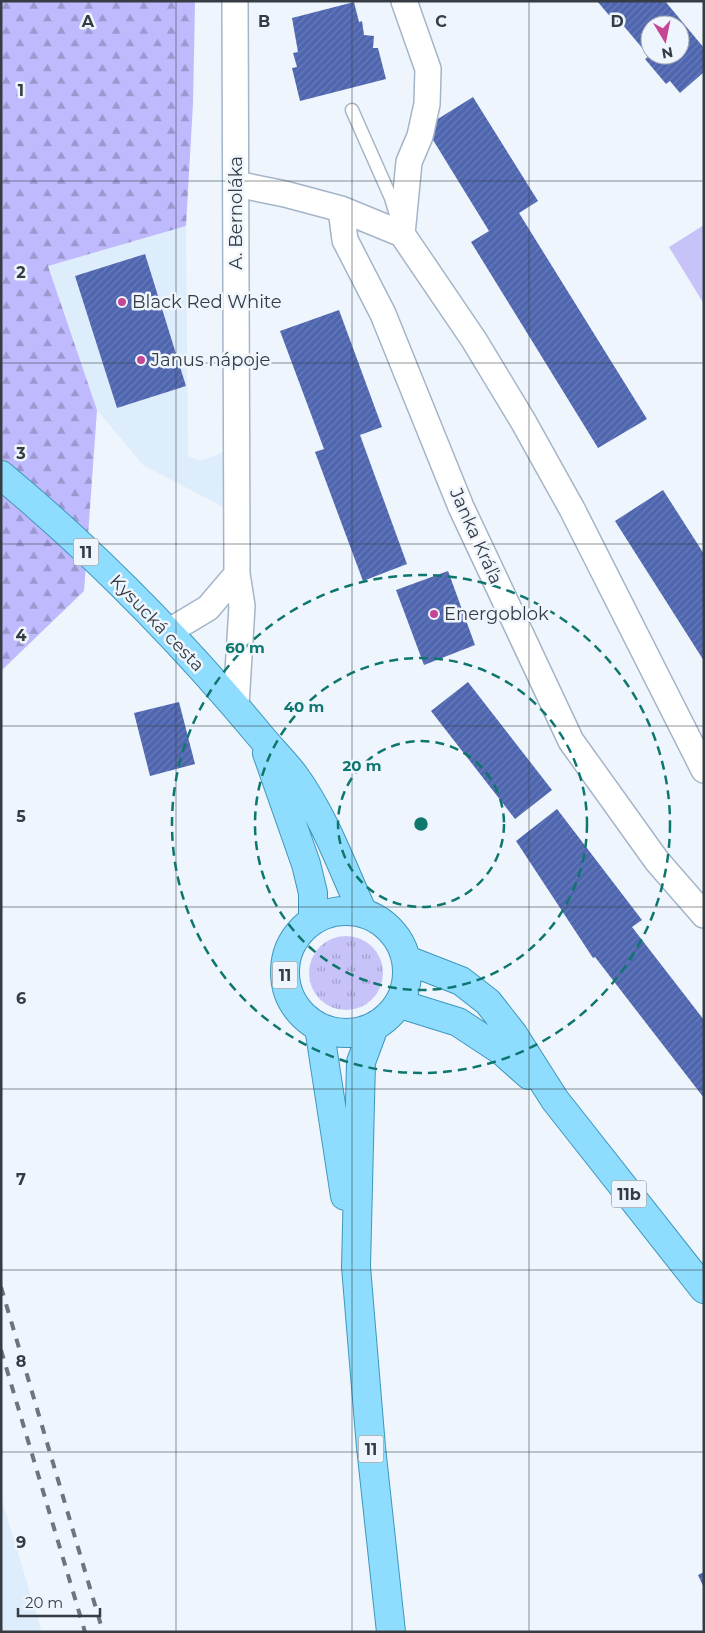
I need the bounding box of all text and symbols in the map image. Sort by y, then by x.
text: A [81,12,95,31]
text: B [258,12,270,31]
text: C [435,12,447,31]
text: D [610,12,624,31]
north arrow [640,15,690,65]
text: N [660,43,674,63]
text: 1 [18,81,24,100]
street label: A. Bernoláka [225,156,247,270]
text: 2 [16,263,26,282]
place label: Black Red White [132,291,282,313]
marker: Black Red White [116,296,128,308]
place label: Janus nápoje [150,349,271,371]
marker: Janus nápoje [135,354,147,366]
text: 3 [15,444,26,463]
street label: Janka Kráľa [445,484,507,587]
road number: 11 [74,538,98,566]
street label: Kysucká cesta [105,570,209,676]
place label: Energoblok [444,603,549,625]
marker: Energoblok [428,608,440,620]
text: 4 [15,626,27,645]
text: 60 m [225,638,265,657]
text: 40 m [284,697,324,716]
text: 20 m [342,756,382,775]
text: 5 [16,807,26,826]
centre of rings [412,815,430,833]
road number: 11 [272,962,298,988]
text: 6 [16,989,26,1008]
text: 7 [16,1170,26,1189]
road number: 11b [612,1180,646,1208]
text: 8 [16,1352,26,1371]
road number: 11 [358,1436,384,1462]
text: 9 [16,1533,26,1552]
scale bar [18,1586,100,1618]
text: 20 m [25,1593,63,1612]

